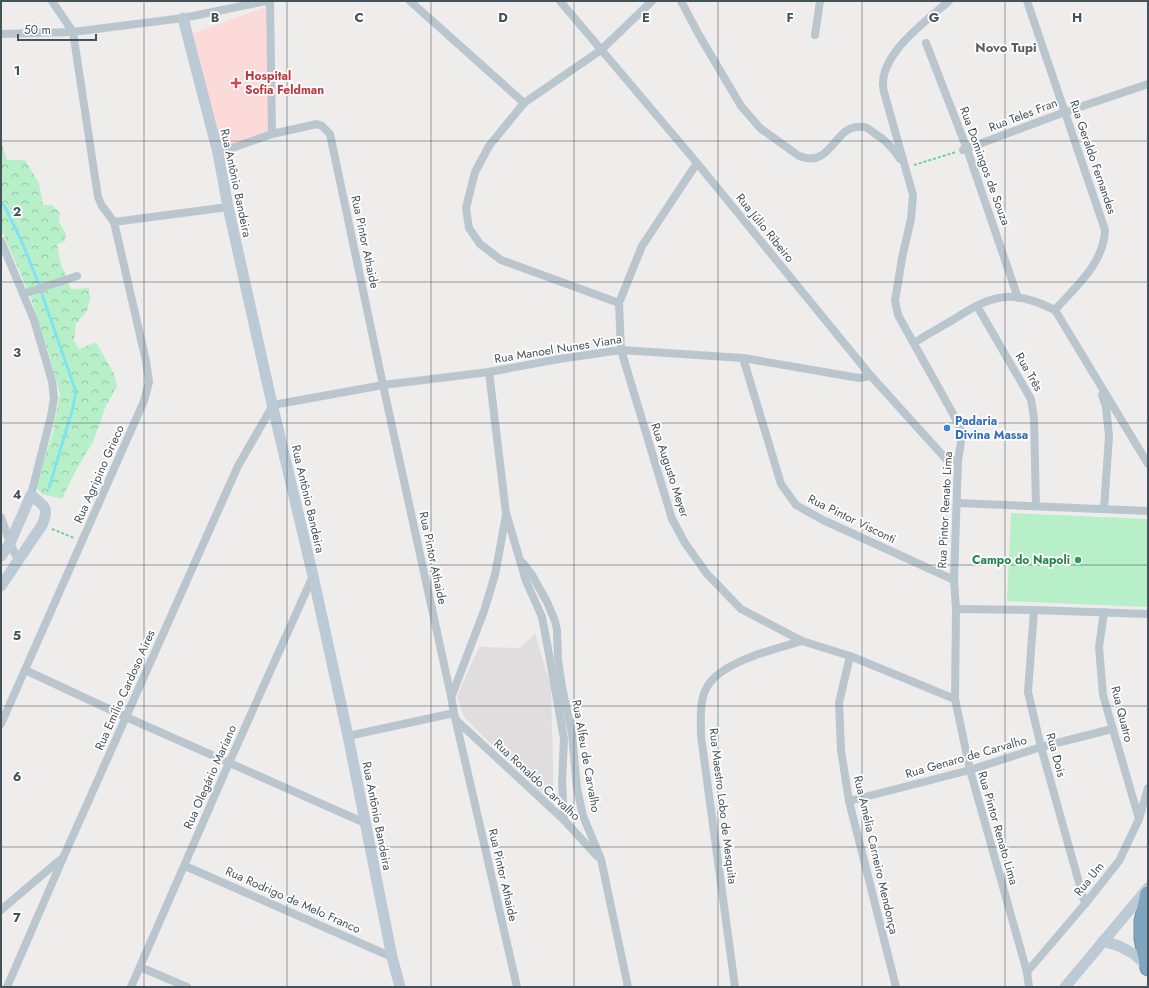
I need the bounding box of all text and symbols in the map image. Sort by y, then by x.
text: B [211,8,220,27]
text: C [354,8,364,27]
text: D [498,8,508,27]
text: E [642,8,650,27]
text: F [786,8,794,27]
text: G [929,8,940,27]
text: H [1072,8,1082,27]
scale bar [18,16,96,42]
text: 50 m [24,21,51,39]
district label: Novo Tupi [975,38,1037,57]
text: 1 [14,61,20,80]
place label: Hospital Sofia Feldman [245,67,324,99]
marker: Hospital Sofia Feldman [230,77,242,89]
street label: Rua Teles Fran [986,94,1060,136]
street label: Rua Geraldo Fernandes [1065,97,1121,217]
street label: Rua Domingos de Souza [955,104,1015,228]
street label: Rua Antônio Bandeira [216,127,256,239]
street label: Rua Júlio Ribeiro [732,190,799,267]
street label: Rua Pintor Athaide [346,194,384,290]
text: 2 [13,202,21,221]
street label: Rua Manoel Nunes Viana [493,330,623,368]
text: 3 [13,343,21,362]
street label: Rua Três [1011,349,1047,395]
place label: Padaria Divina Massa [955,412,1028,444]
street label: Rua Augusto Meyer [646,420,694,520]
street label: Rua Agripino Grieco [69,422,129,526]
marker: Padaria Divina Massa [942,423,952,433]
street label: Rua Antônio Bandeira [287,443,329,555]
street label: Rua Pintor Renato Lima [933,451,957,569]
text: 4 [12,485,22,504]
street label: Rua Pintor Visconti [805,490,899,548]
street label: Rua Pintor Athaide [414,510,452,606]
place label: Campo do Napoli [972,551,1070,569]
marker: Campo do Napoli [1073,555,1083,565]
text: 5 [13,626,21,645]
street label: Rua Emílio Cardoso Aires [90,627,160,753]
street label: Rua Quatro [1106,684,1138,744]
street label: Rua Alfeu de Carvalho [567,698,605,814]
street label: Rua Olegário Mariano [179,722,241,832]
street label: Rua Maestro Lobo de Mesquita [704,727,742,885]
street label: Rua Genaro de Carvalho [903,731,1029,783]
street label: Rua Dois [1041,731,1071,779]
street label: Rua Ronaldo Carvalho [490,735,585,825]
street label: Rua Antônio Bandeira [358,760,396,872]
text: 6 [13,767,22,786]
street label: Rua Pintor Renato Lima [973,769,1023,887]
street label: Rua Amélia Carneiro Mendonça [849,774,903,936]
street label: Rua Pintor Athaide [484,827,522,923]
street label: Rua Um [1070,858,1108,900]
street label: Rua Rodrigo de Melo Franco [222,862,364,938]
text: 7 [13,908,21,927]

